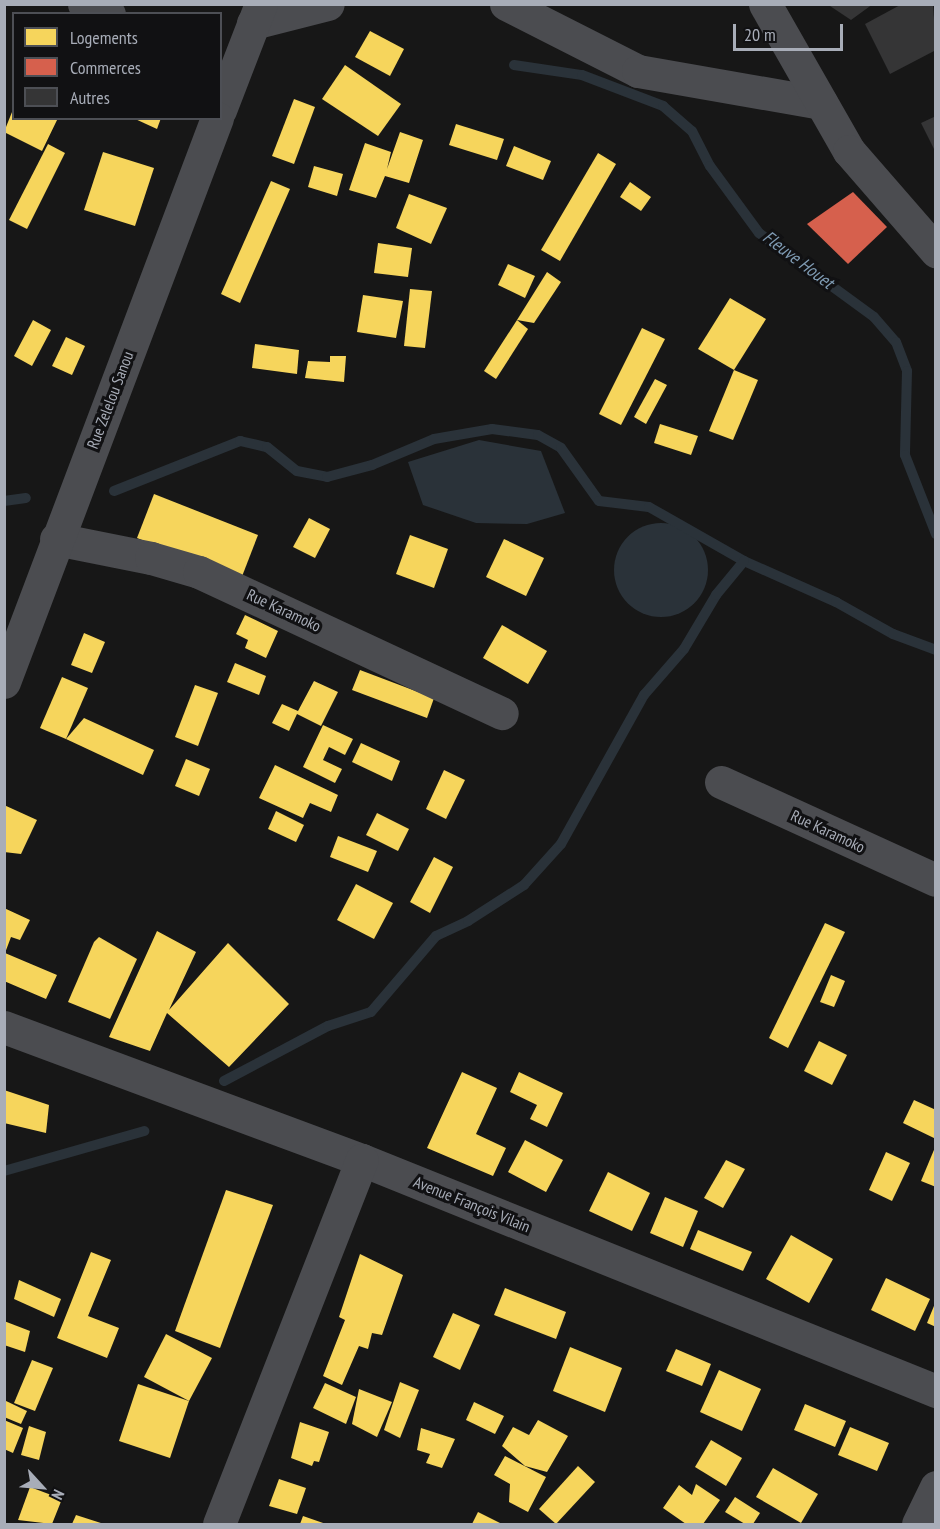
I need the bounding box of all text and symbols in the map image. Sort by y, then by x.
legend [12,12,222,120]
scale bar [736,12,846,50]
text: 20 m [744,23,776,46]
text: Logements [70,26,138,49]
text: Commerces [70,56,141,79]
text: Autres [70,86,110,109]
water label: Fleuve Houet [758,226,838,294]
street label: Rue Zelelou Sanou [83,348,137,452]
street label: Rue Karamoko [244,584,324,636]
street label: Rue Karamoko [788,805,868,857]
street label: Avenue François Vilain [411,1172,533,1236]
north arrow [12,1457,72,1517]
text: N [47,1487,69,1503]

